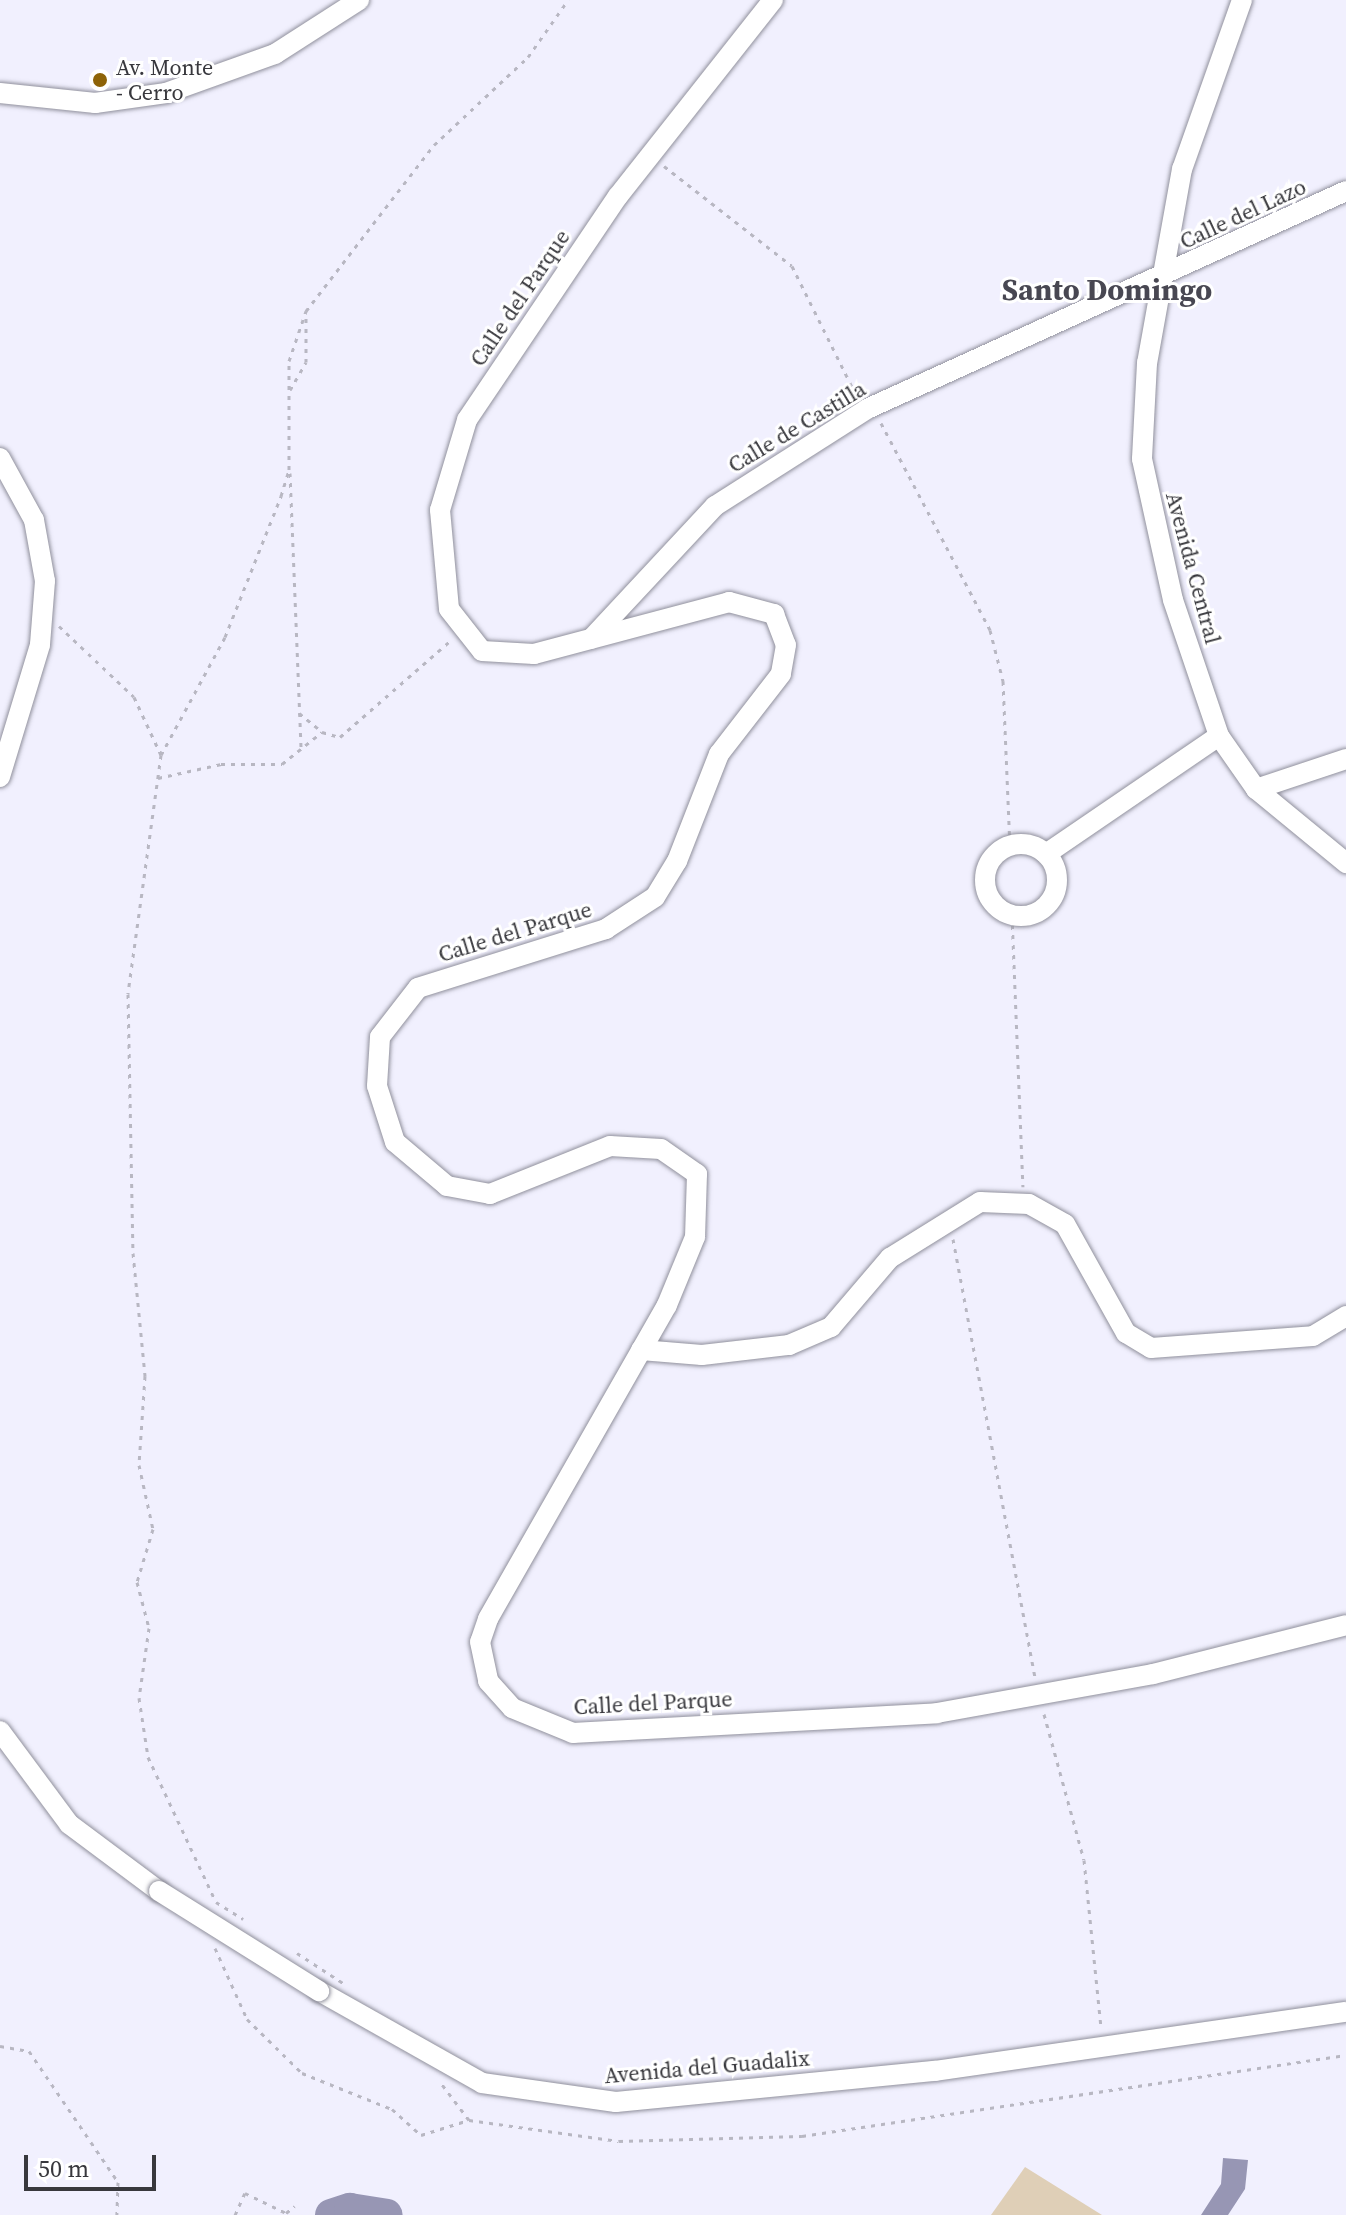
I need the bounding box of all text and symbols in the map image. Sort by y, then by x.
place label: Av. Monte - Cerro [116,54,213,106]
marker: Av. Monte - Cerro [91,71,109,89]
street label: Calle del Lazo [1176,173,1310,255]
street label: Calle del Parque [465,225,575,371]
district label: Santo Domingo [1002,272,1212,308]
street label: Calle de Castilla [723,376,871,478]
street label: Avenida Central [1160,489,1226,647]
street label: Calle del Parque [435,896,595,968]
street label: Calle del Parque [573,1686,733,1720]
street label: Avenida del Guadalix [603,2045,811,2089]
scale bar [28,2139,160,2189]
text: 50 m [38,2152,89,2185]

